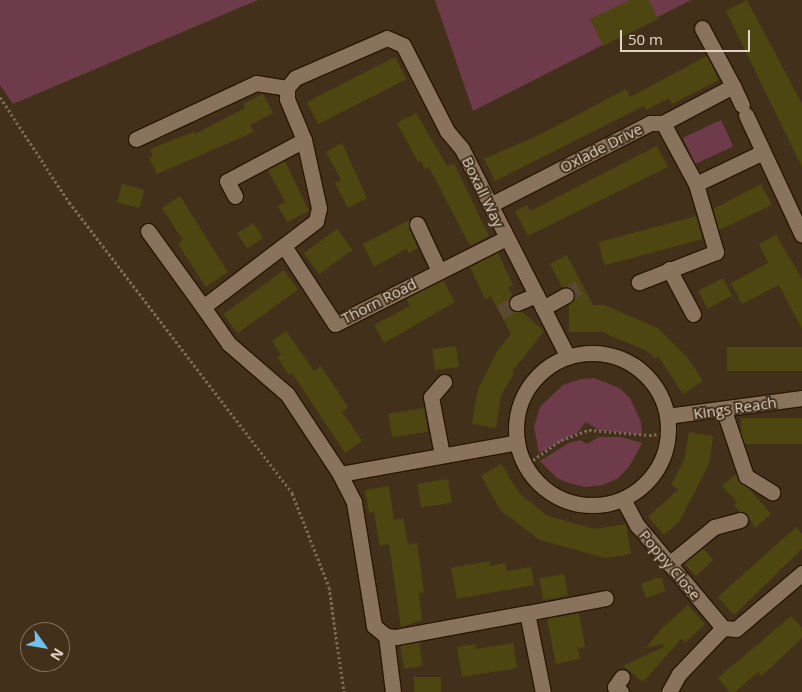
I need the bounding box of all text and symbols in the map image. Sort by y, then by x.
scale bar [622,20,752,52]
text: 50 m [628,29,663,49]
street label: Oxlade Drive [557,120,645,176]
street label: Boxall Way [458,154,508,230]
street label: Thorn Road [339,274,419,328]
street label: Kings Reach [692,393,778,423]
street label: Poppy Close [636,526,704,604]
north arrow [20,622,70,672]
text: N [46,645,68,665]

